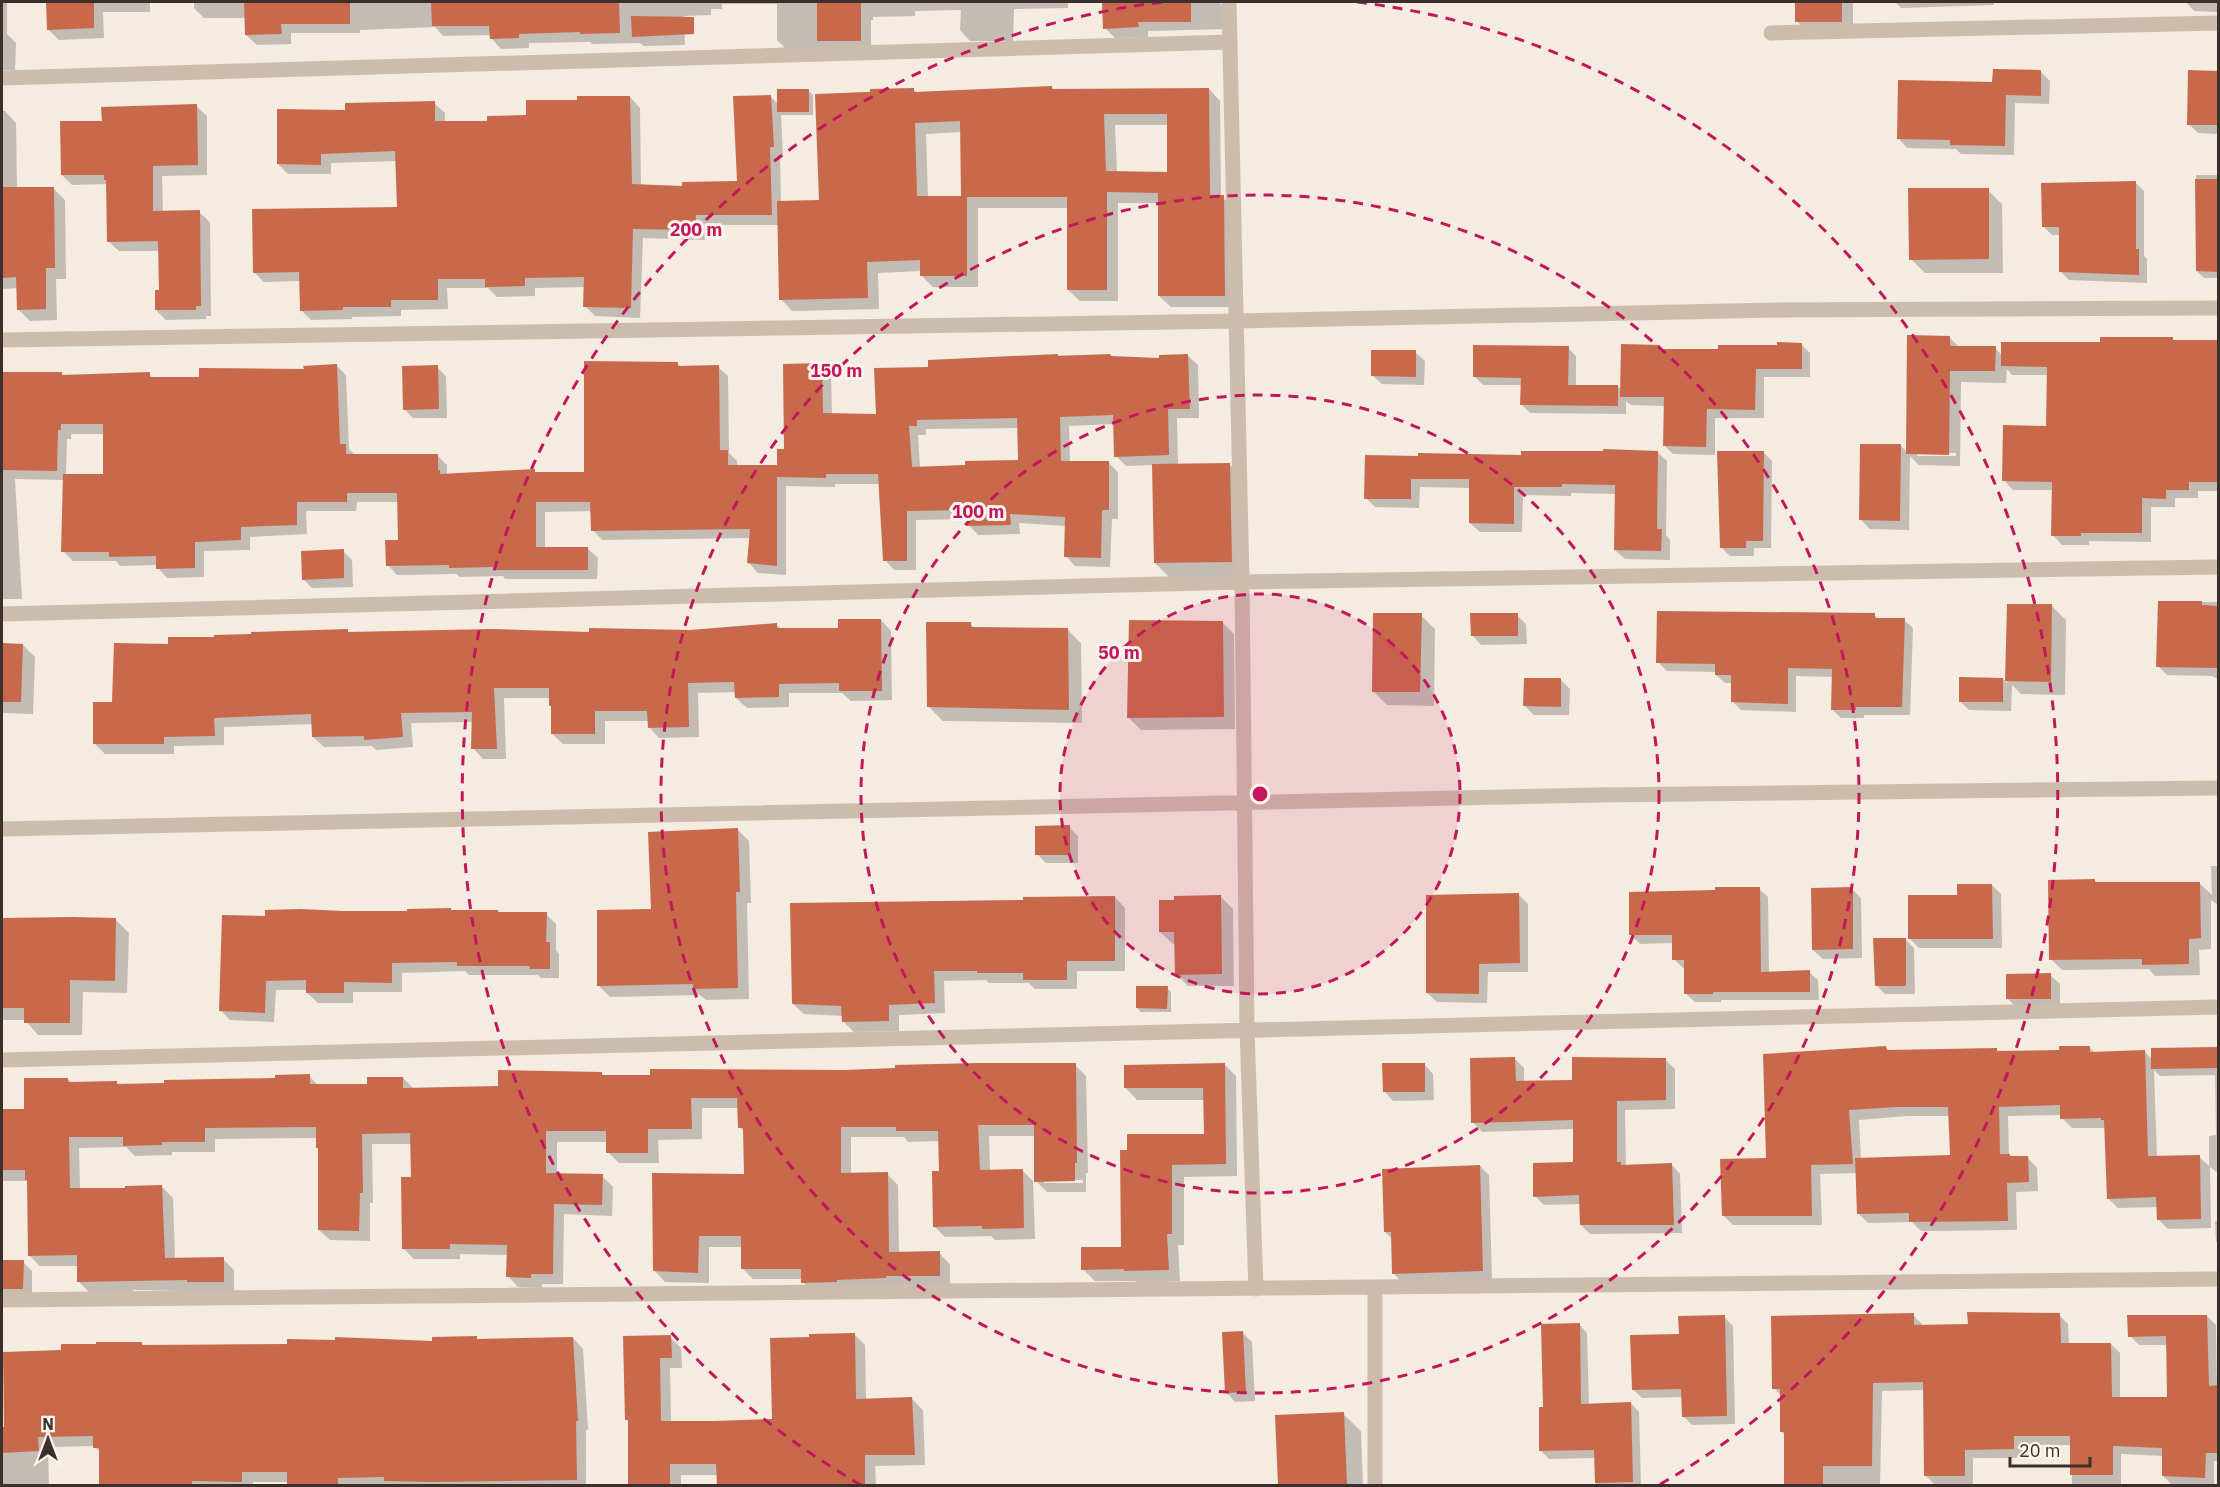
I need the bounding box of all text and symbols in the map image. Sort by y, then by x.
text: 200 m [670,218,722,241]
text: 150 m [810,359,862,382]
text: 100 m [952,500,1004,523]
text: 50 m [1098,641,1140,664]
centre of rings [1250,784,1270,804]
north arrow [18,1409,78,1469]
text: N [42,1414,54,1434]
scale bar [2010,1430,2090,1468]
text: 20 m [2019,1439,2061,1462]

